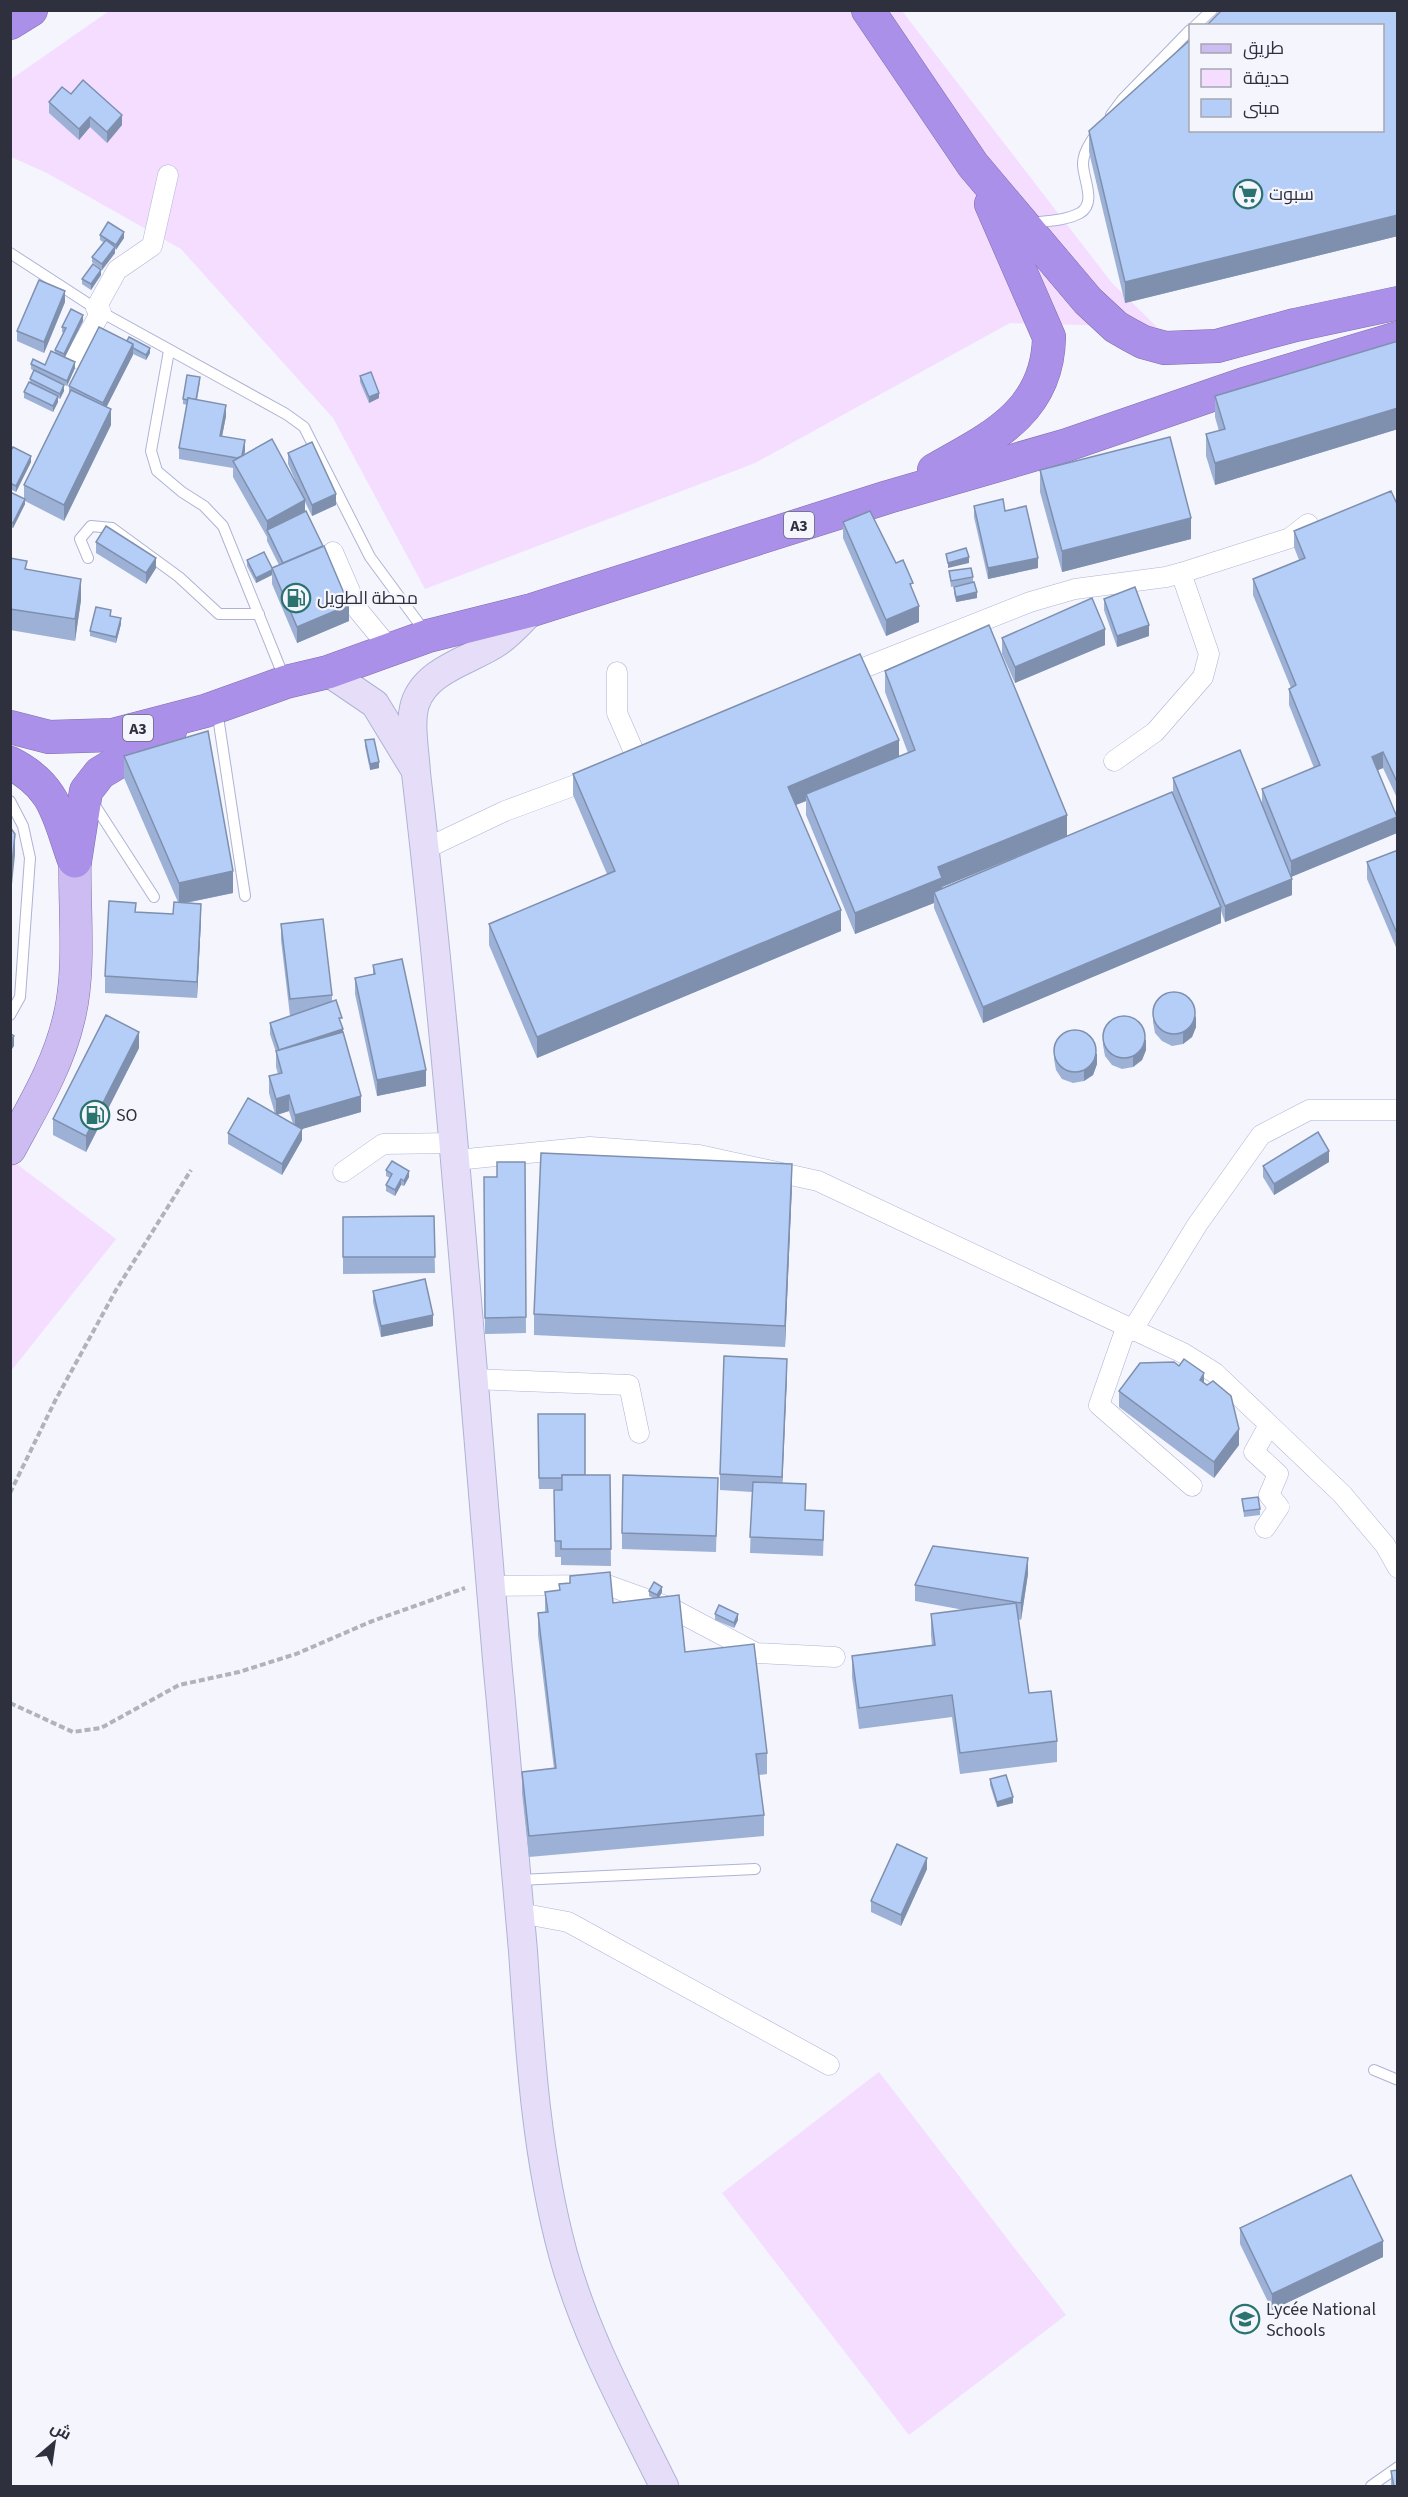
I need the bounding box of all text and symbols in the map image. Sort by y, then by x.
legend [1189,24,1384,132]
text: طريق [1243,36,1284,61]
text: حديقة [1243,66,1289,91]
text: مبنى [1243,96,1280,121]
supermarket icon: سبوت [1232,178,1264,210]
place label: سبوت [1269,182,1314,207]
road number: A3 [784,512,814,538]
fuel station icon: محطة الطويل [280,582,312,614]
place label: محطة الطويل [317,586,418,611]
road number: A3 [123,715,153,741]
fuel station icon: SO [79,1099,111,1131]
place label: SO [116,1103,138,1128]
place label: Lycée National Schools [1266,2297,1376,2343]
school or university icon: Lycée National Schools [1229,2303,1261,2335]
north arrow [24,2413,84,2473]
text: ش [46,2416,75,2445]

